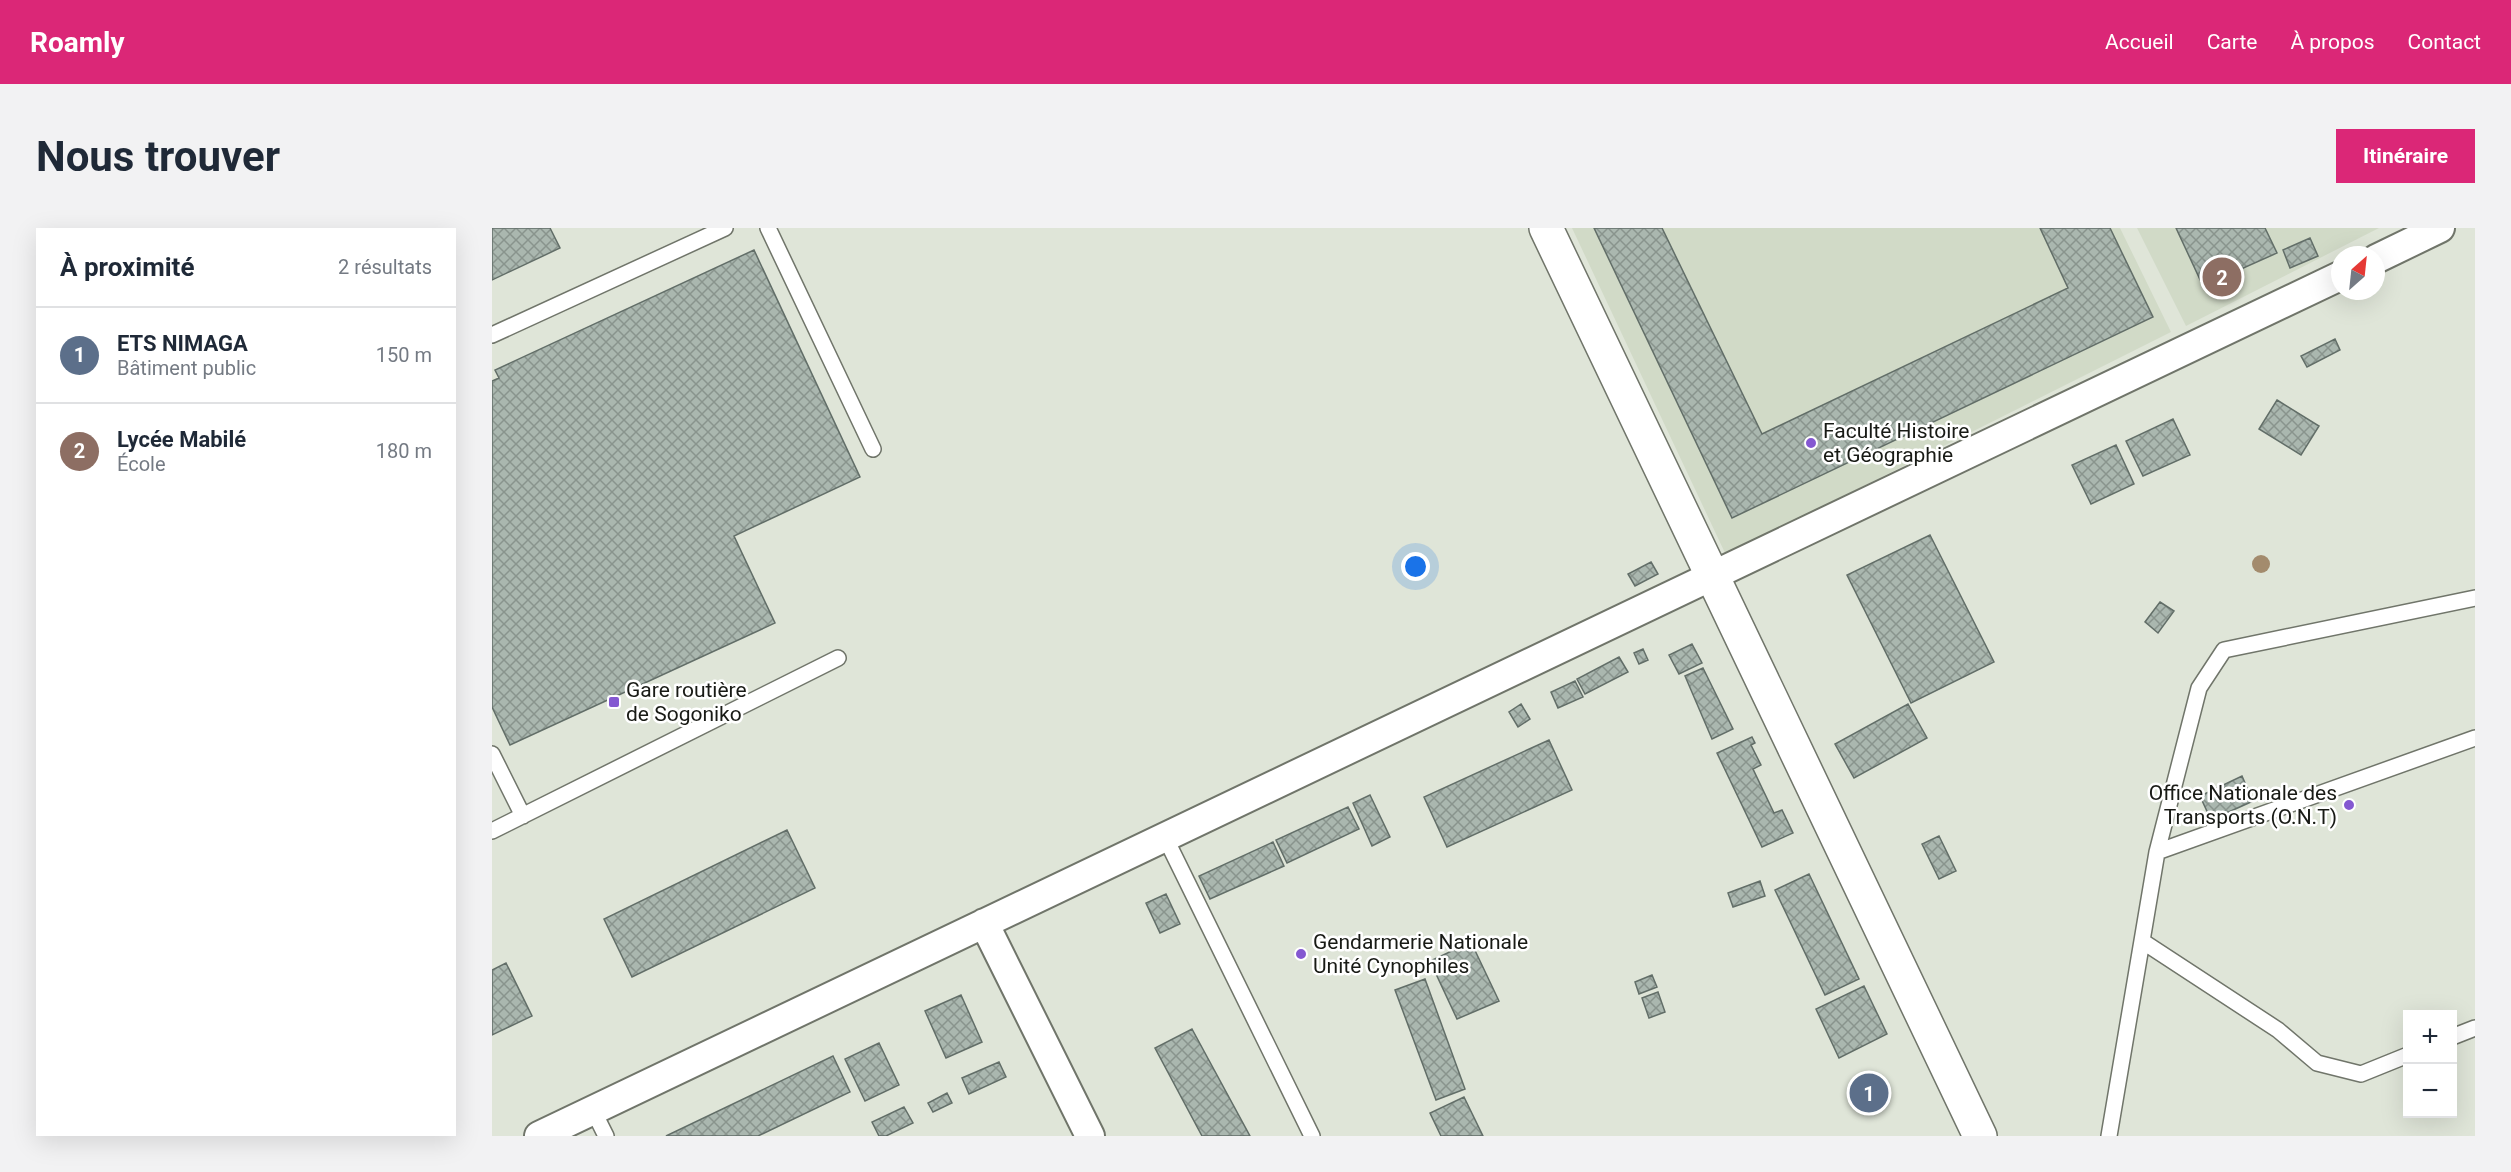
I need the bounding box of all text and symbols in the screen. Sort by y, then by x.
text: Roamly [30,26,125,59]
text: Accueil [2105,30,2174,54]
text: Carte [2207,30,2257,54]
text: À propos [2290,30,2375,54]
text: Contact [2408,30,2481,54]
button: Itinéraire [2336,129,2475,183]
text: Nous trouver [36,132,280,181]
north arrow [2331,246,2385,300]
text: À proximité [60,252,194,282]
pin: 2 [2202,254,2242,300]
text: 2 résultats [338,255,432,279]
text: ETS NIMAGA [117,331,248,356]
text: 1 [74,343,85,367]
text: 150 m [376,343,432,367]
text: Bâtiment public [117,356,256,380]
place label: Faculté Histoire et Géographie [1823,419,1969,467]
text: Lycée Mabilé [117,427,246,452]
marker: Faculté Histoire et Géographie [1804,436,1818,450]
text: 2 [74,439,85,463]
text: 180 m [376,439,432,463]
text: École [117,452,166,476]
your location [1401,552,1430,581]
place label: Gare routière de Sogoniko [626,678,747,726]
marker: Gare routière de Sogoniko [607,695,621,709]
place label: Office Nationale des Transports (O.N.T) [2149,781,2337,829]
marker: Office Nationale des Transports (O.N.T) [2342,798,2356,812]
place label: Gendarmerie Nationale Unité Cynophiles [1313,930,1528,978]
marker: Gendarmerie Nationale Unité Cynophiles [1294,947,1308,961]
map controls [2403,1010,2457,1118]
button: + [2403,1010,2457,1064]
button: − [2403,1064,2457,1118]
pin: 1 [1850,1070,1888,1116]

